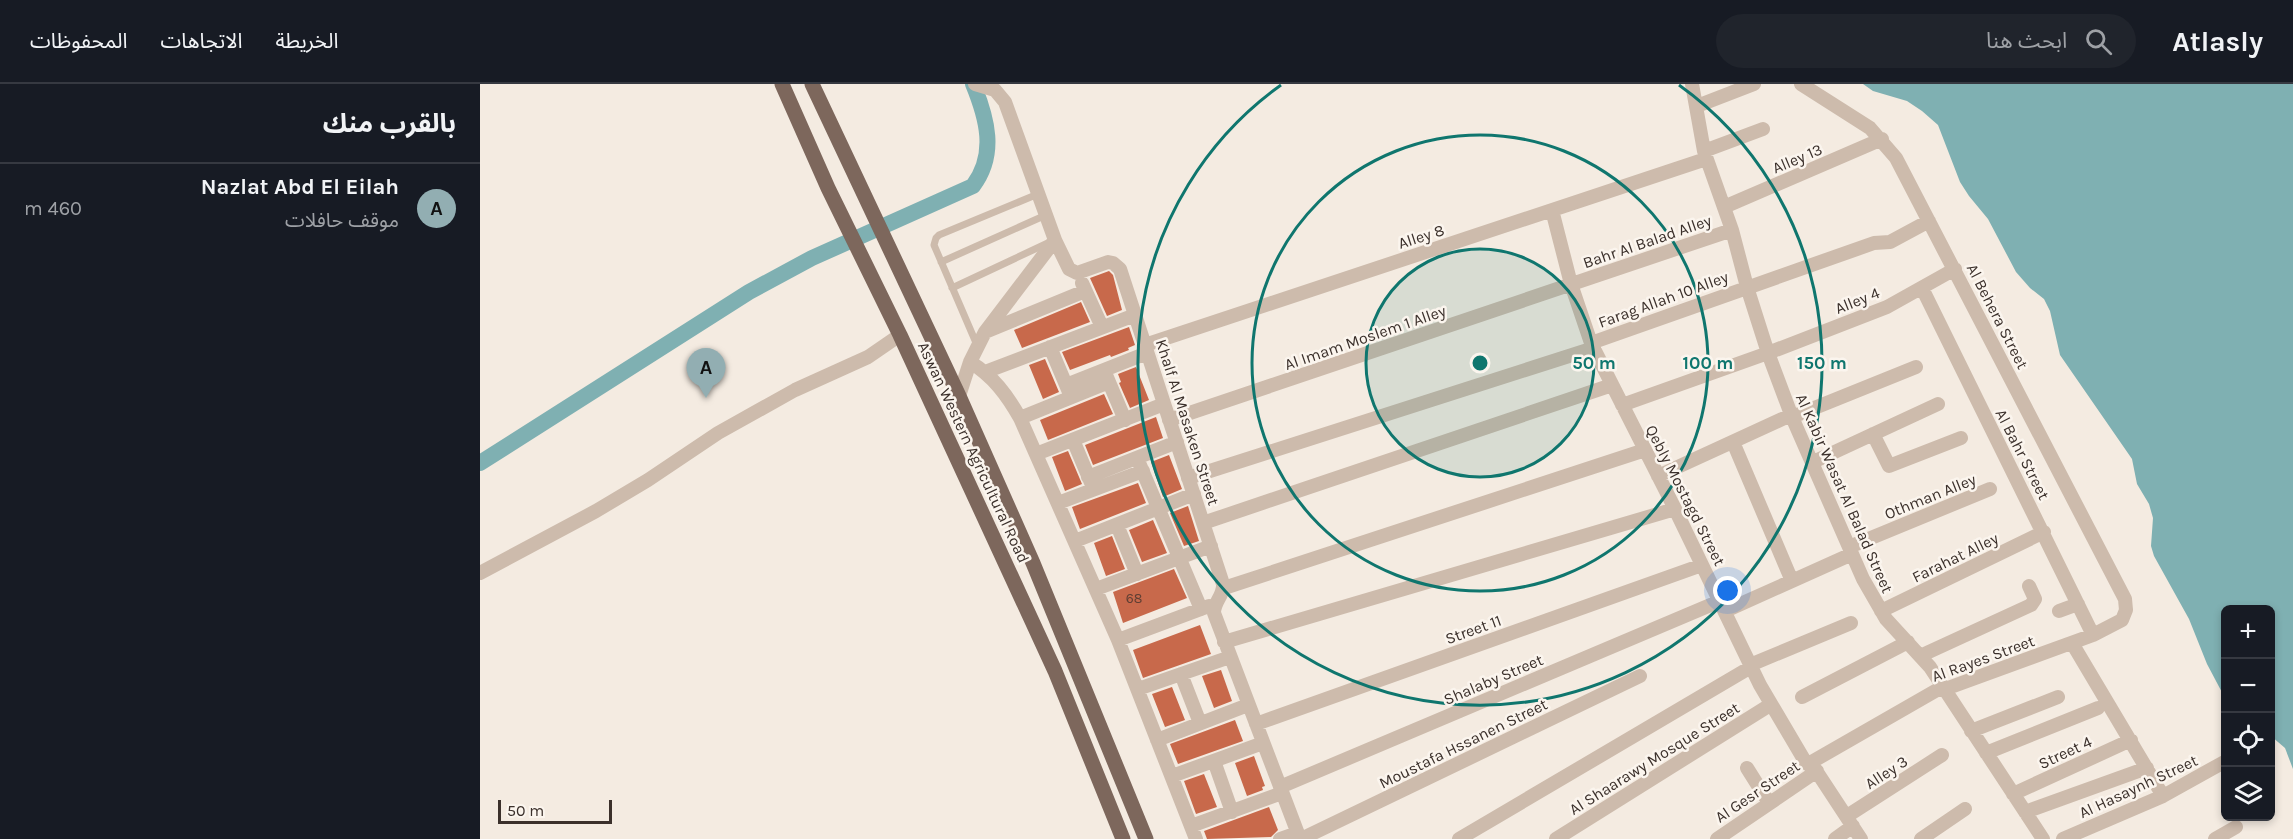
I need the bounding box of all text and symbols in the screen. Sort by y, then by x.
search box [1716,14,2136,68]
icon: search [2082,25,2115,58]
text: Atlasly [2172,25,2263,58]
text: ابحث هنا [1986,28,2067,54]
text: المحفوظات [30,29,127,53]
text: الاتجاهات [160,29,242,53]
text: الخريطة [275,29,338,53]
text: بالقرب منك [323,108,456,139]
street label: Alley 13 [1769,139,1825,177]
text: Nazlat Abd El Eilah [201,174,399,200]
text: 460 m [24,197,82,220]
text: A [430,197,443,220]
text: موقف حافلات [285,209,399,232]
street label: Bahr Al Balad Alley [1580,210,1714,272]
street label: Alley 8 [1396,220,1447,253]
street label: Al Behera Street [1963,260,2032,372]
street label: Farag Allah 10 Alley [1596,267,1731,332]
street label: Alley 4 [1832,283,1882,318]
street label: Al Imam Moslem 1 Alley [1282,301,1449,374]
street label: Khalf Al Masaken Street [1152,337,1223,508]
street label: Aswan Western Agricultural Road [914,339,1033,566]
pin: A [686,348,726,398]
text: 50 m [1572,352,1616,374]
text: 100 m [1683,352,1733,374]
text: 150 m [1797,352,1847,374]
centre of rings [1470,353,1490,373]
street label: Al Kabir Wasat Al Balad Street [1792,391,1897,596]
street label: Al Bahr Street [1992,406,2054,503]
street label: Qebly Mostagd Street [1642,422,1729,569]
street label: Othman Alley [1882,469,1979,523]
street label: Farahat Alley [1909,528,2002,586]
your location [1713,576,1742,605]
house number: 68 [1126,590,1142,607]
map controls [2221,605,2275,821]
button: + [2221,605,2275,659]
street label: Street 11 [1443,611,1504,648]
street label: Al Rayes Street [1929,631,2037,686]
street label: Shalaby Street [1441,650,1546,709]
button: − [2221,659,2275,713]
street label: Moustafa Hssanen Street [1376,694,1550,793]
street label: Al Shaarawy Mosque Street [1565,698,1743,819]
button: locate [2221,713,2275,767]
street label: Street 4 [2036,732,2095,773]
street label: Al Hasaynh Street [2076,751,2201,822]
street label: Alley 3 [1861,752,1911,793]
street label: Al Gesr Street [1711,756,1803,827]
button: layers [2221,767,2275,821]
scale bar [498,797,612,824]
text: 50 m [507,801,544,820]

